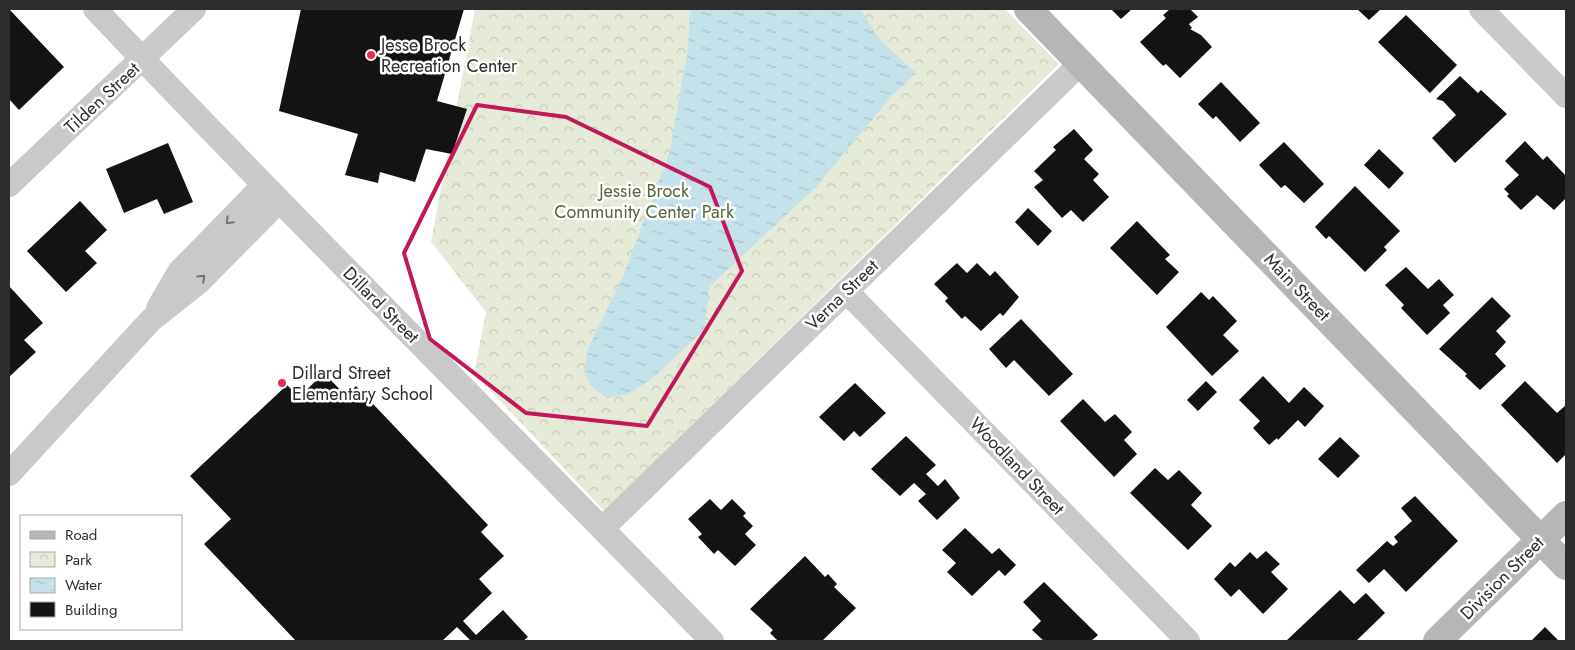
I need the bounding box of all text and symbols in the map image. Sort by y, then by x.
place label: Jesse Brock Recreation Center [379,32,518,79]
marker: Jesse Brock Recreation Center [365,49,377,61]
street label: Tilden Street [59,56,146,140]
park label: Jessie Brock Community Center Park [554,178,734,225]
one-way arrow [226,215,235,224]
street label: Main Street [1258,247,1337,327]
street label: Verna Street [800,253,885,336]
street label: Dillard Street [337,261,426,350]
one-way arrow [196,275,205,284]
place label: Dillard Street Elementary School [292,360,433,407]
marker: Dillard Street Elementary School [276,377,288,389]
street label: Woodland Street [963,411,1071,521]
legend [20,515,182,630]
text: Road [65,524,97,546]
street label: Division Street [1454,530,1550,626]
text: Park [65,549,92,571]
text: Water [65,574,103,596]
text: Building [65,599,117,621]

